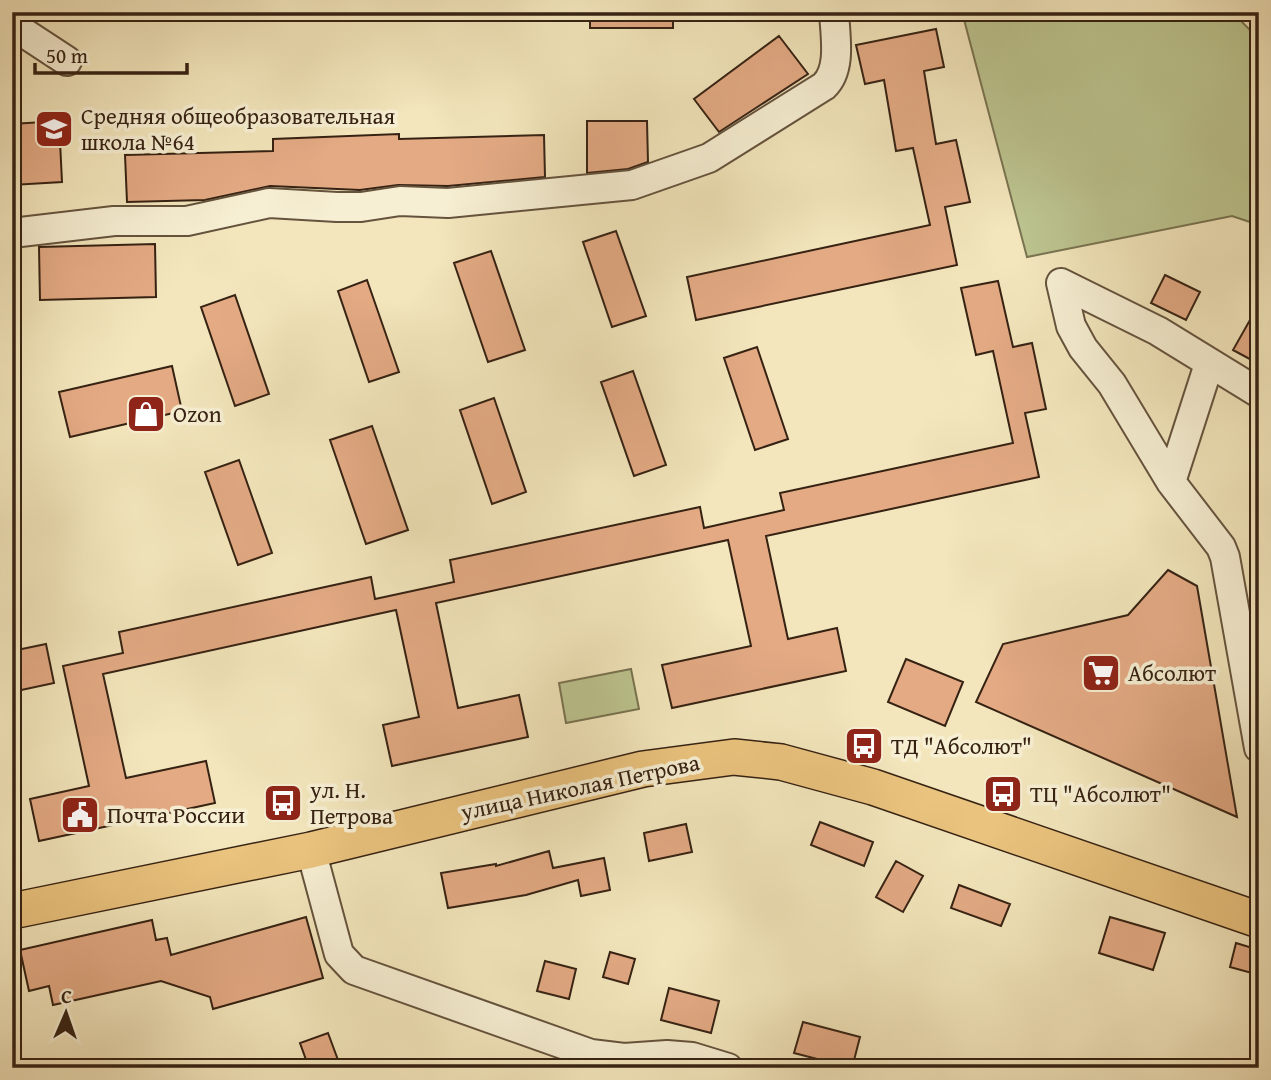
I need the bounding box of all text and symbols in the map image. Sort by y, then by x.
scale bar [35,32,187,76]
text: 50 m [46,40,88,71]
place label: Средняя общеобразовательная школа №64 [81,99,395,158]
school or university icon: Средняя общеобразовательная школа №64 [33,108,75,150]
shop icon: Ozon [125,393,167,435]
place label: Ozon [173,397,222,430]
supermarket icon: Абсолют [1080,652,1122,694]
place label: Абсолют [1128,656,1216,689]
bus stop icon: ТД "Абсолют" [843,725,885,767]
place label: ТД "Абсолют" [891,729,1032,762]
street label: улица Николая Петрова [457,745,702,828]
place label: ул. Н. Петрова [309,773,393,832]
bus stop icon: ТЦ "Абсолют" [982,773,1024,815]
place label: ТЦ "Абсолют" [1030,777,1171,810]
bus stop icon: ул. Н. Петрова [262,782,304,824]
public building icon: Почта России [59,794,101,836]
place label: Почта России [107,798,245,831]
north arrow [32,978,102,1048]
text: С [61,982,73,1010]

